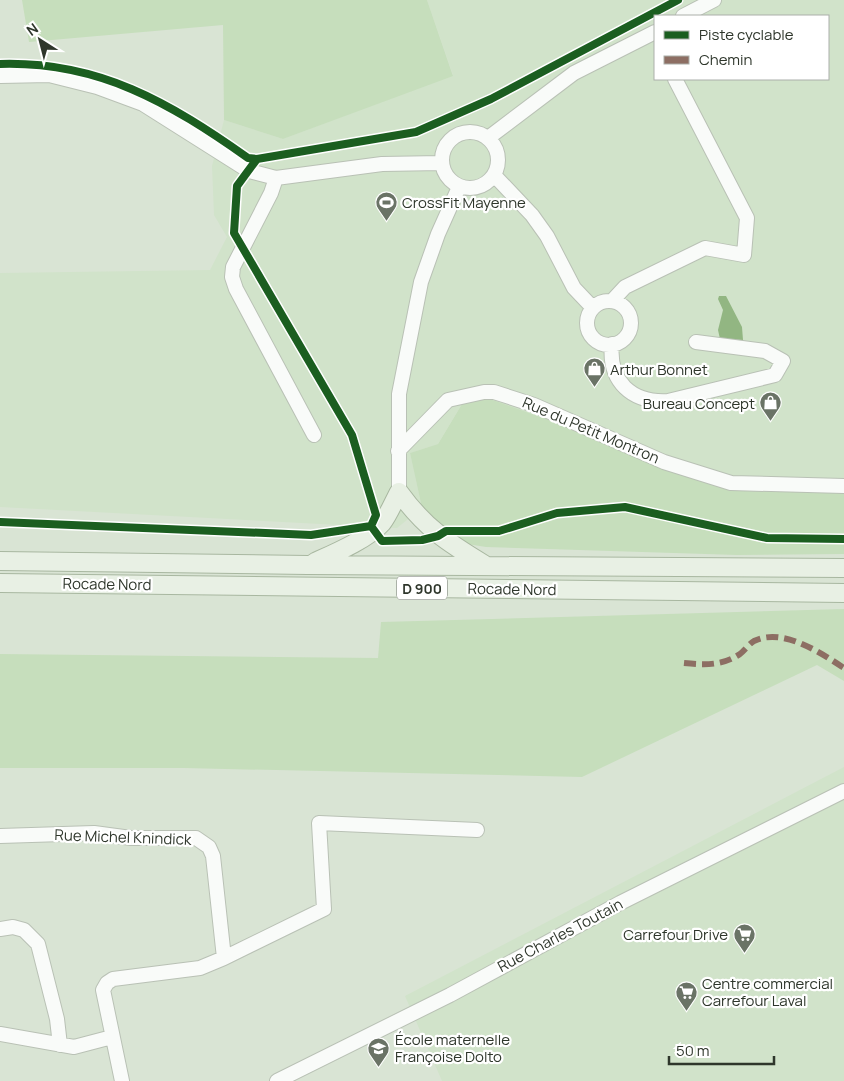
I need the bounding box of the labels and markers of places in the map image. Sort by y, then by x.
sports icon: CrossFit Mayenne [374,190,398,221]
place label: CrossFit Mayenne [402,192,526,213]
shop icon: Arthur Bonnet [582,357,606,388]
place label: Arthur Bonnet [610,359,708,380]
shop icon: Bureau Concept [759,391,783,422]
place label: Bureau Concept [643,393,755,414]
supermarket icon: Carrefour Drive [732,922,756,953]
place label: Carrefour Drive [623,924,728,945]
place label: Centre commercial Carrefour Laval [702,973,833,1011]
supermarket icon: Centre commercial Carrefour Laval [674,980,698,1011]
place label: École maternelle Françoise Dolto [395,1029,510,1067]
school or university icon: École maternelle Françoise Dolto [367,1036,391,1067]

